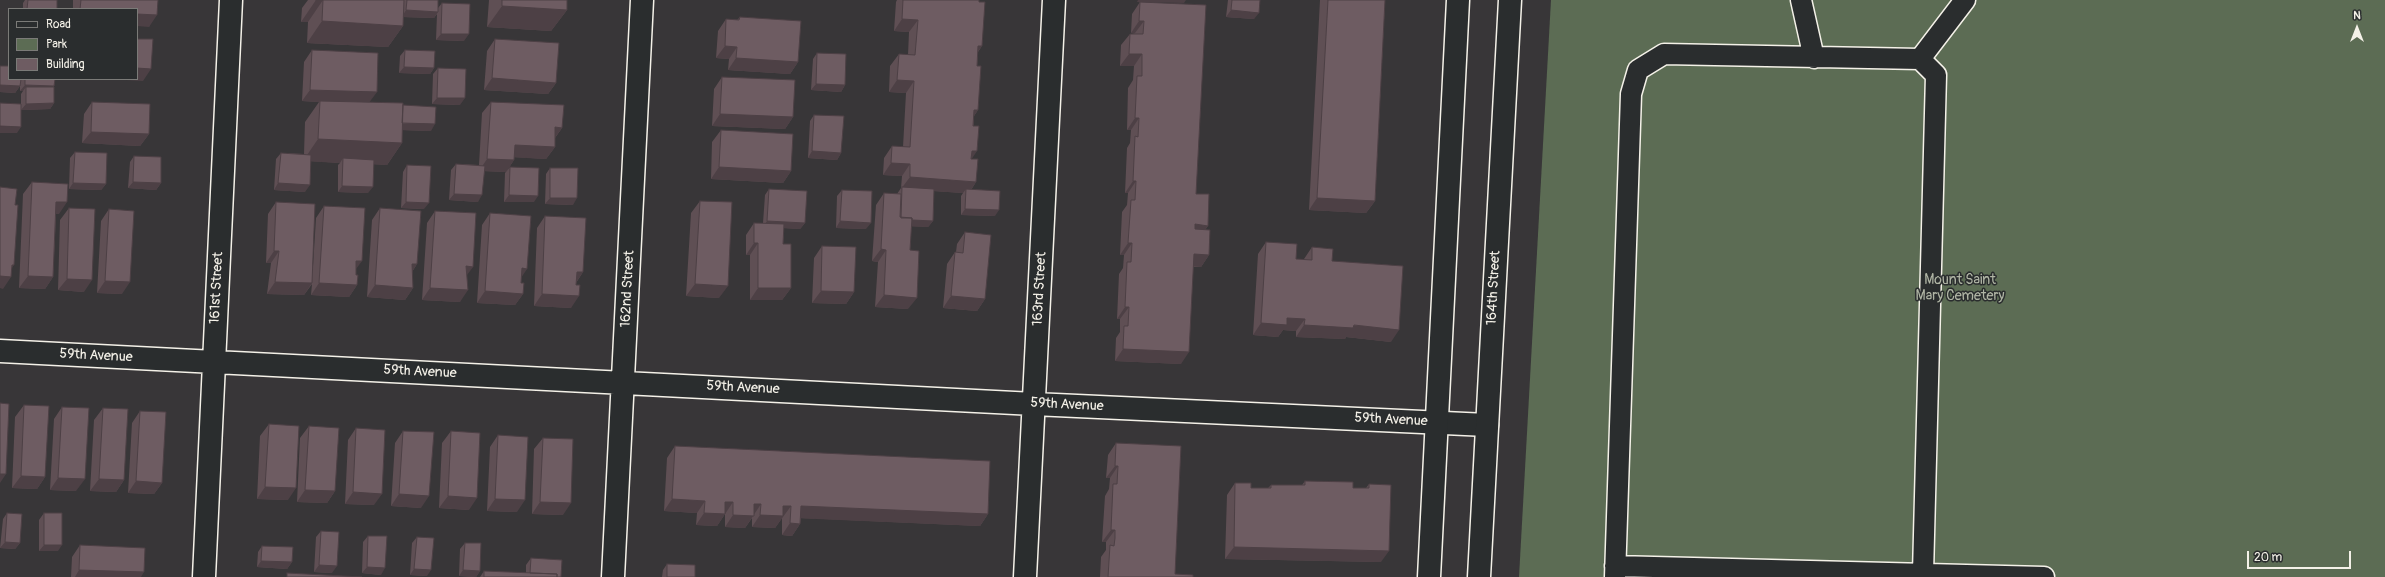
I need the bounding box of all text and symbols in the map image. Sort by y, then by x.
legend [8,8,138,80]
north arrow [2337,8,2377,48]
text: N [2353,9,2361,22]
text: Road [46,17,71,32]
text: Park [46,37,67,52]
text: Building [46,57,85,72]
street label: 162nd Street [618,250,638,328]
street label: 164th Street [1484,250,1504,326]
street label: 161st Street [207,252,227,324]
street label: 163rd Street [1030,252,1050,326]
park label: Mount Saint Mary Cemetery [1916,272,2004,304]
street label: 59th Avenue [59,346,133,366]
street label: 59th Avenue [383,362,457,382]
street label: 59th Avenue [706,378,780,398]
street label: 59th Avenue [1030,395,1104,415]
street label: 59th Avenue [1354,410,1428,430]
scale bar [2249,543,2353,569]
text: 20 m [2254,550,2282,565]

